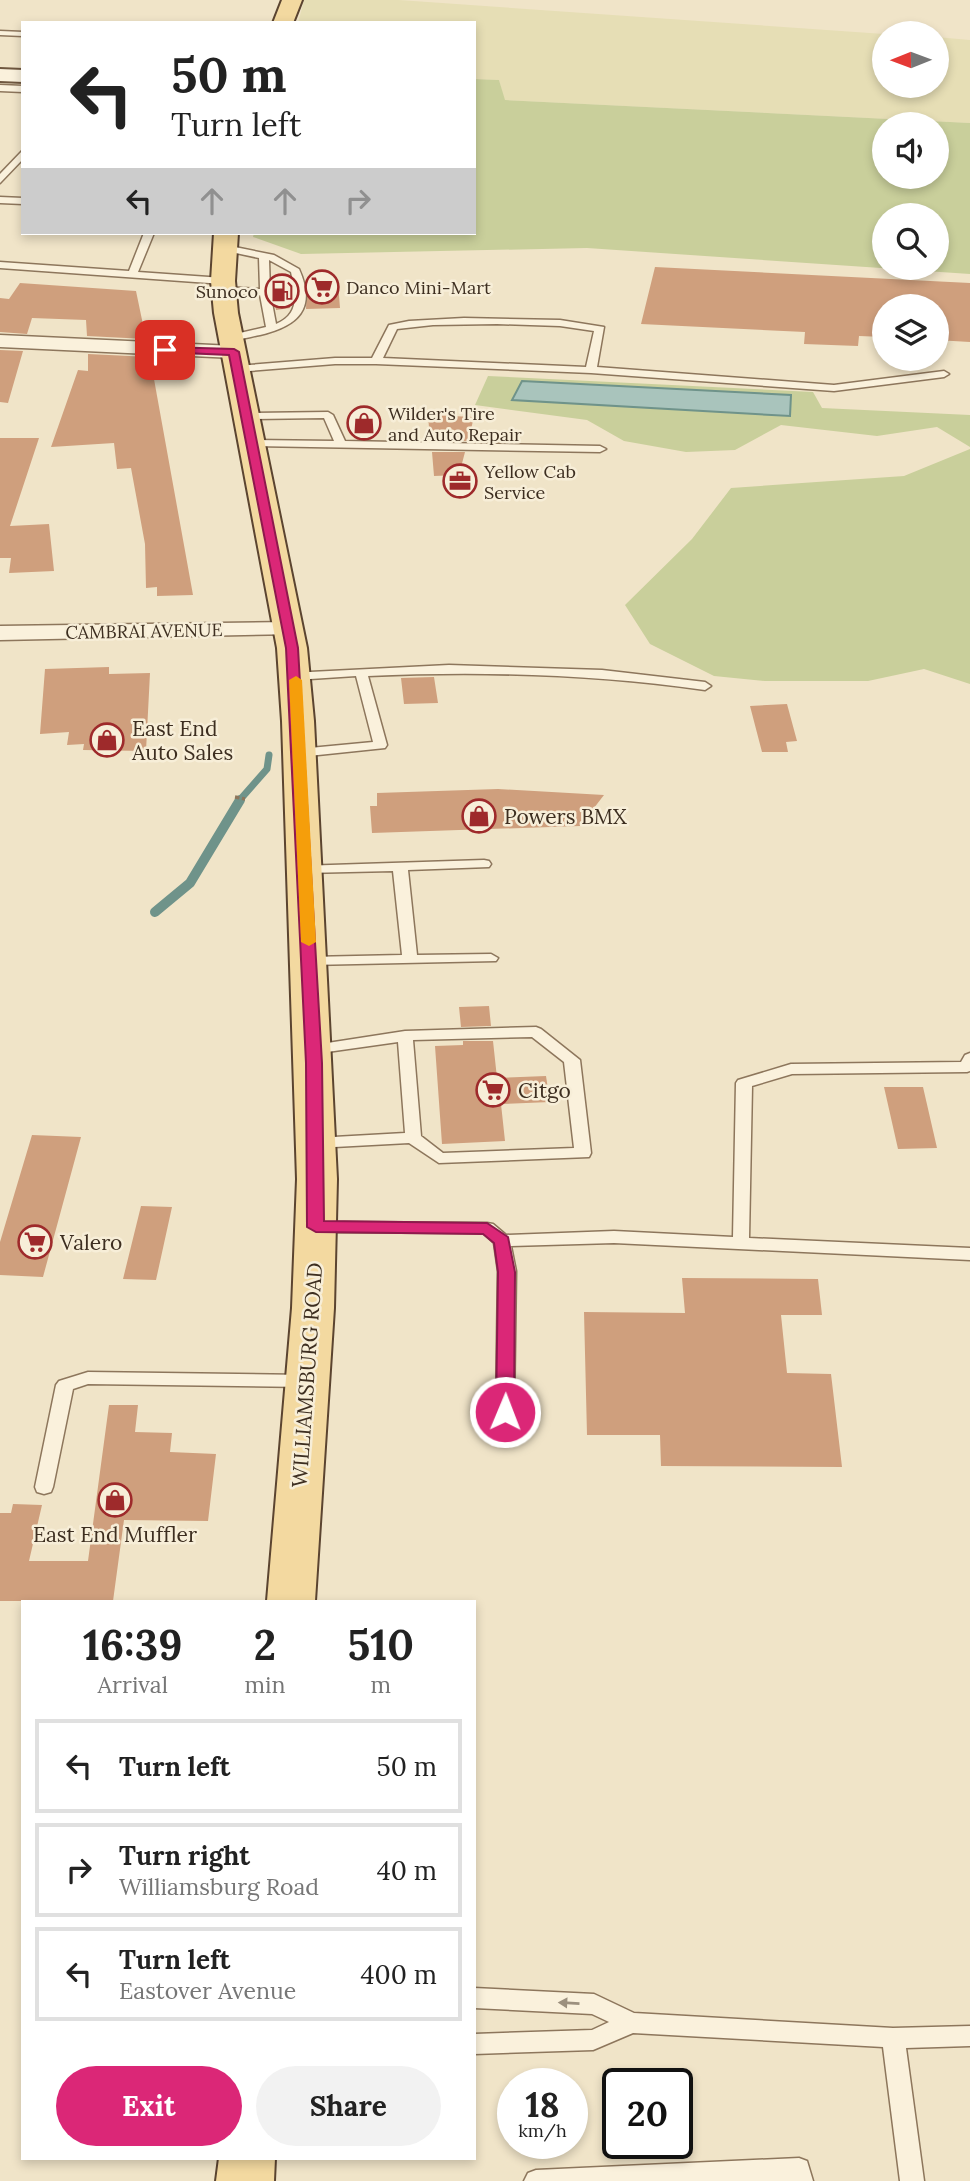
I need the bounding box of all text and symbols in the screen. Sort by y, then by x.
north arrow [872,21,948,98]
map controls [872,21,949,371]
text: 50 m [171,43,287,105]
icon: left [56,49,147,140]
text: Turn left [171,104,301,145]
button: sound [872,112,949,189]
icon: left [120,182,158,220]
icon: ahead [193,182,231,220]
icon: ahead [266,182,304,220]
icon: right [339,182,377,220]
button: search [872,203,949,280]
supermarket icon: Danco Mini-Mart [303,268,341,306]
fuel station icon: Sunoco [263,272,301,310]
place label: Danco Mini-Mart [346,276,491,299]
place label: Sunoco [196,280,258,303]
button: layers [872,294,949,371]
pin [135,320,195,380]
icon: arrive [146,331,184,369]
place label: Wilder's Tire and Auto Repair [388,402,522,446]
shop icon: Wilder's Tire and Auto Repair [345,404,383,442]
place label: Yellow Cab Service [483,460,576,504]
office icon: Yellow Cab Service [441,462,479,500]
street label: CAMBRAI AVENUE [65,618,223,644]
place label: East End Auto Sales [131,715,233,766]
shop icon: East End Auto Sales [88,721,126,759]
shop icon: Powers BMX [460,797,498,835]
place label: Powers BMX [504,803,627,830]
supermarket icon: Citgo [474,1071,512,1109]
place label: Citgo [518,1077,571,1104]
supermarket icon: Valero [16,1223,54,1261]
place label: Valero [59,1229,122,1256]
street label: WILLIAMSBURG ROAD [286,1262,328,1488]
position arrow [468,1375,542,1449]
shop icon: East End Muffler [96,1481,134,1519]
place label: East End Muffler [33,1521,197,1548]
text: 16:39 [83,1618,182,1672]
text: 2 [254,1618,276,1672]
text: 510 [348,1618,414,1672]
text: Arrival [98,1670,168,1699]
text: min [244,1670,285,1699]
text: m [370,1670,391,1699]
icon: left [60,1747,98,1785]
text: Turn left [119,1750,230,1783]
text: 50 m [377,1750,437,1783]
text: Turn right [119,1839,250,1872]
icon: right [60,1851,98,1889]
text: 40 m [377,1854,437,1887]
text: Williamsburg Road [119,1872,319,1901]
text: Turn left [119,1943,230,1976]
icon: left [60,1955,98,1993]
text: 400 m [361,1958,437,1991]
text: Eastover Avenue [119,1976,296,2005]
one-way arrow [557,1997,579,2008]
button: Exit [56,2066,242,2146]
button: Share [256,2066,441,2146]
speed limit sign: 20 [602,2068,693,2159]
text: 18 [525,2082,560,2127]
text: km/h [518,2119,567,2142]

